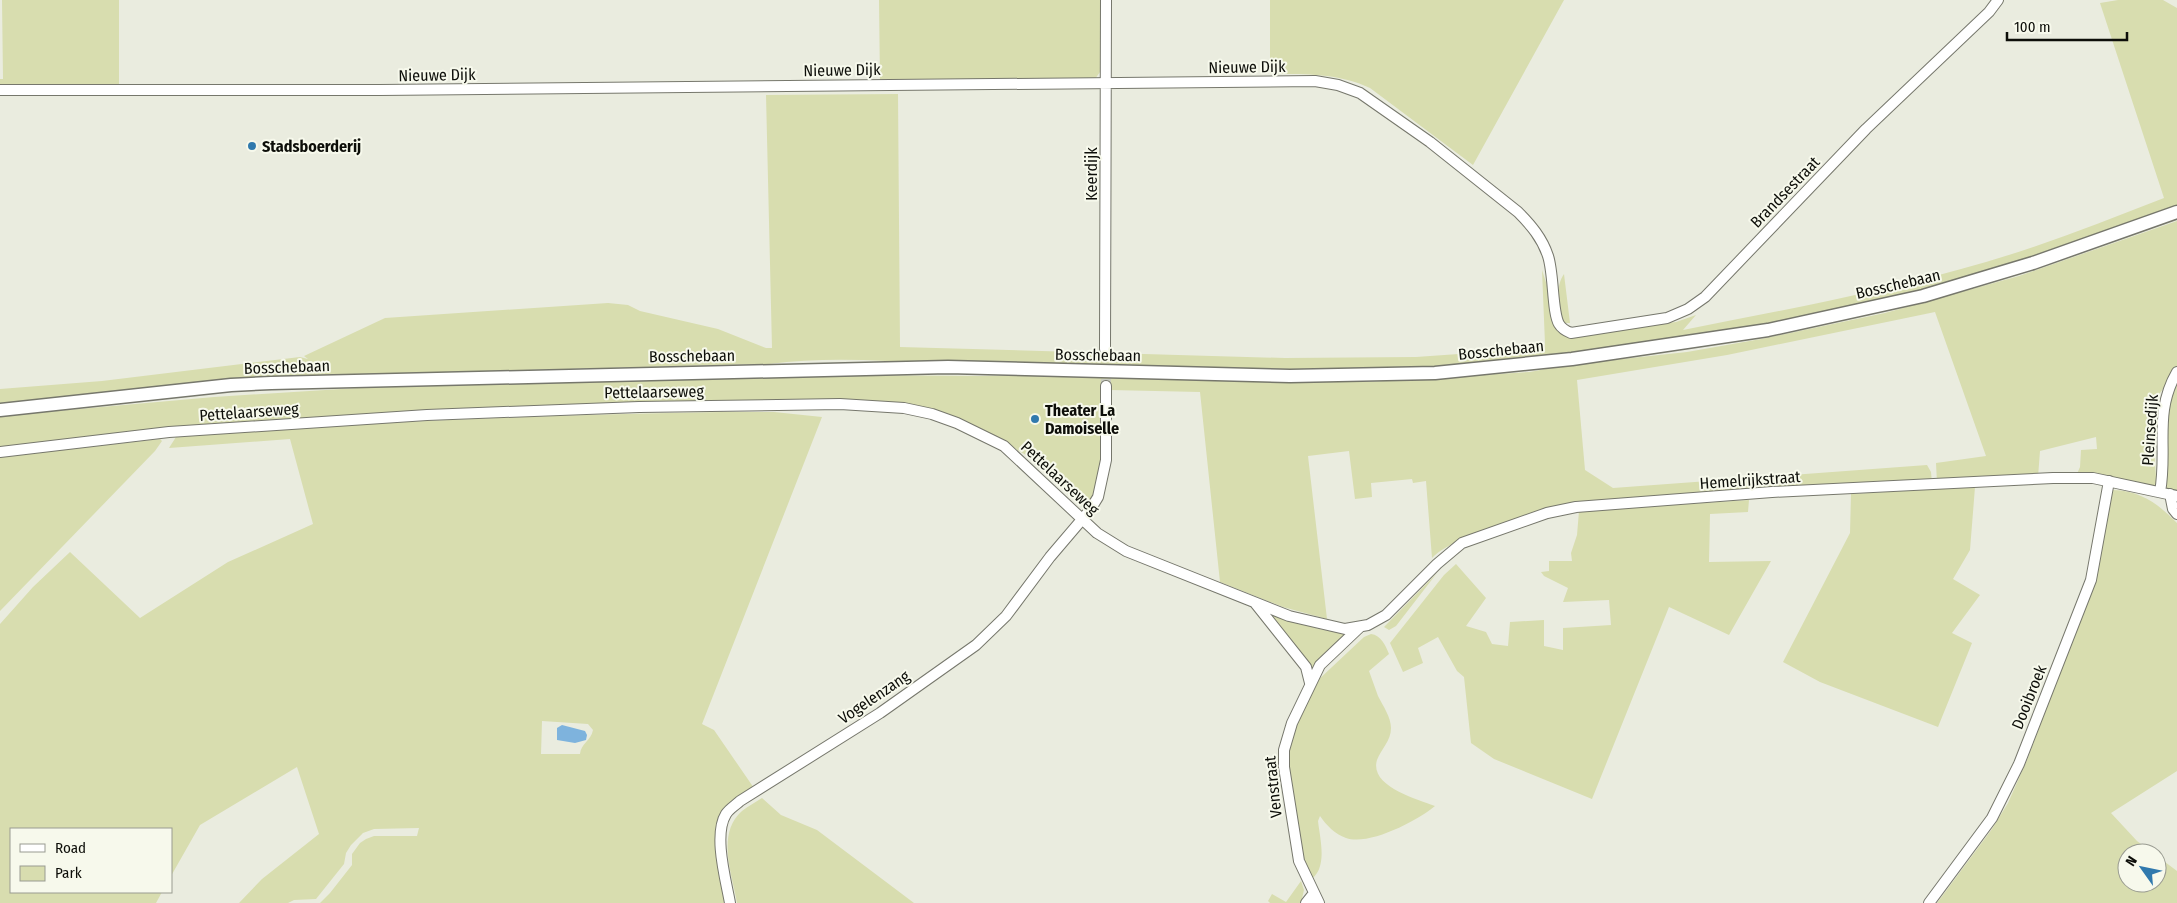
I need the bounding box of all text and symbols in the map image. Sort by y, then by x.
scale bar [2007,10,2127,42]
text: 100 m [2014,18,2051,36]
street label: Nieuwe Dijk [1208,57,1286,77]
street label: Nieuwe Dijk [803,60,881,80]
street label: Nieuwe Dijk [398,65,476,85]
place label: Stadsboerderij [262,137,361,156]
marker: Stadsboerderij [246,140,258,152]
street label: Keerdijk [1082,147,1101,201]
street label: Brandsestraat [1746,152,1824,231]
street label: Bosschebaan [1854,265,1942,303]
street label: Bosschebaan [1457,336,1545,364]
street label: Bosschebaan [1055,345,1141,365]
street label: Bosschebaan [649,346,735,366]
street label: Bosschebaan [244,356,330,378]
street label: Pettelaarseweg [604,382,704,402]
street label: Pleinsedijk [2138,393,2162,466]
street label: Pettelaarseweg [199,399,300,425]
place label: Theater La Damoiselle [1045,401,1119,438]
marker: Theater La Damoiselle [1029,413,1041,425]
street label: Pettelaarseweg [1017,437,1103,519]
street label: Hemelrijkstraat [1699,467,1802,493]
street label: Dooibroek [2008,662,2051,732]
street label: Vogelenzang [835,666,914,728]
street label: Venstraat [1260,754,1286,819]
legend [10,828,172,893]
text: Road [55,839,86,857]
north arrow [2117,843,2167,893]
text: N [2122,853,2141,869]
text: Park [55,864,82,882]

